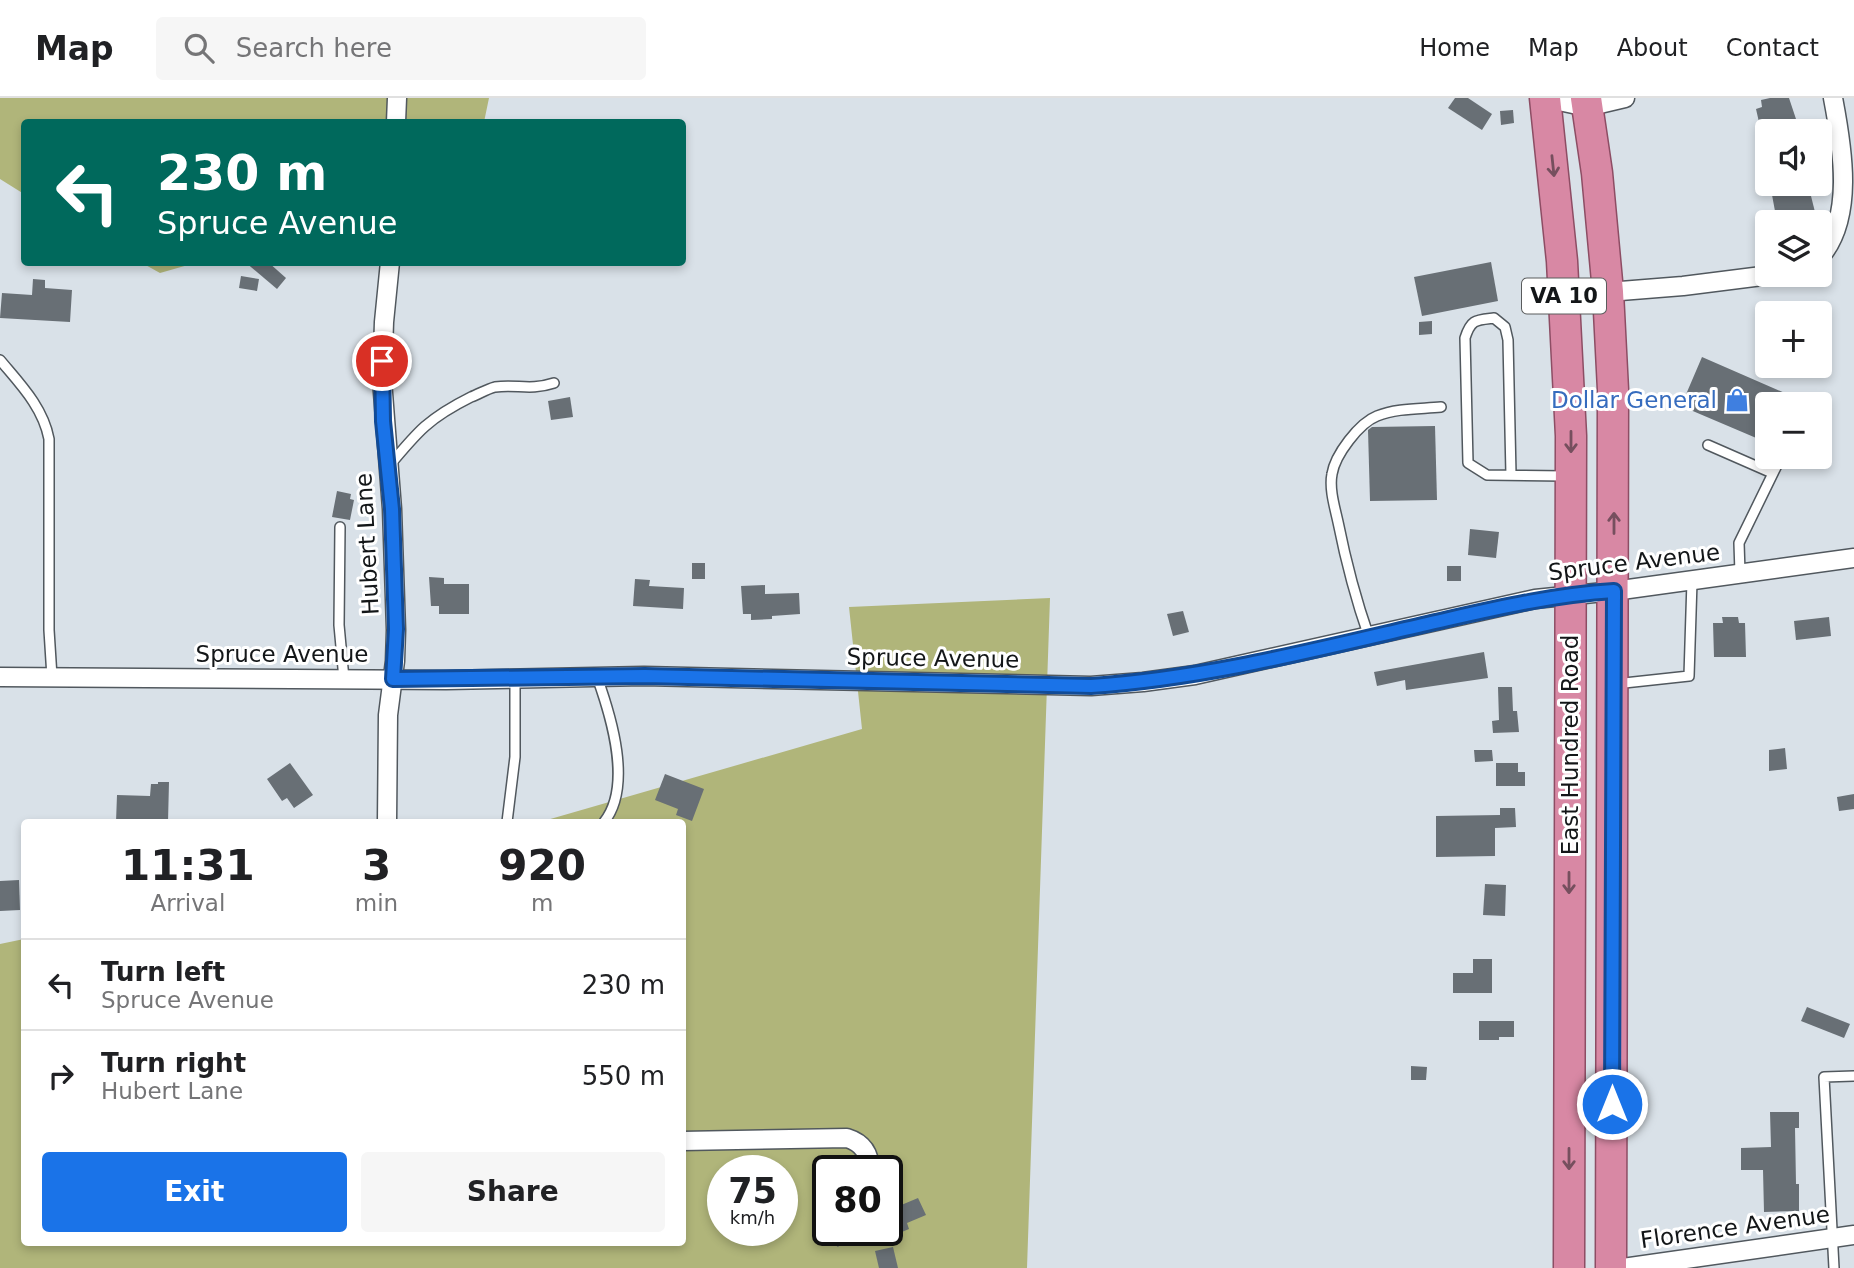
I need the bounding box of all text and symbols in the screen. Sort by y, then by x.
search box [156,17,646,80]
text: Map [35,29,114,68]
icon: search [180,29,218,67]
text: Search here [236,33,392,63]
text: Home [1419,34,1490,62]
text: Map [1528,34,1579,62]
text: About [1617,34,1688,62]
text: Contact [1726,34,1819,62]
map controls [1755,119,1832,469]
button: sound [1755,119,1832,196]
text: 230 m [157,145,327,202]
icon: left [42,147,133,238]
one-way arrow [1547,154,1560,177]
text: Spruce Avenue [157,204,397,242]
button: layers [1755,210,1832,287]
road number: VA 10 [1522,278,1606,314]
button: + [1755,301,1832,378]
pin [352,331,412,391]
icon: arrive [363,342,401,380]
shop icon: Dollar General [1723,386,1751,414]
place label: Dollar General [1551,387,1717,413]
button: − [1755,392,1832,469]
one-way arrow [1564,430,1577,453]
street label: Hubert Lane [350,472,384,616]
one-way arrow [1607,512,1621,535]
street label: Spruce Avenue [1547,539,1721,585]
street label: East Hundred Road [1557,635,1583,855]
street label: Spruce Avenue [196,641,368,667]
street label: Spruce Avenue [846,643,1020,673]
text: 11:31 [121,841,255,890]
text: 3 [362,841,391,890]
text: 920 [498,841,586,890]
one-way arrow [1562,871,1576,894]
text: Arrival [151,890,225,916]
text: min [355,890,398,916]
text: m [531,890,553,916]
text: Turn left [101,957,225,987]
icon: left [42,966,80,1004]
text: 230 m [582,970,665,1000]
text: Spruce Avenue [101,987,274,1013]
text: Turn right [101,1048,246,1078]
icon: right [42,1057,80,1095]
text: 550 m [582,1061,665,1091]
position arrow [1575,1067,1649,1141]
text: Hubert Lane [101,1078,243,1104]
one-way arrow [1562,1148,1576,1171]
button: Exit [42,1152,347,1232]
button: Share [361,1152,665,1232]
speed limit sign: 80 [812,1155,903,1246]
text: 75 [728,1171,777,1211]
street label: Florence Avenue [1639,1201,1831,1253]
text: km/h [730,1207,775,1228]

